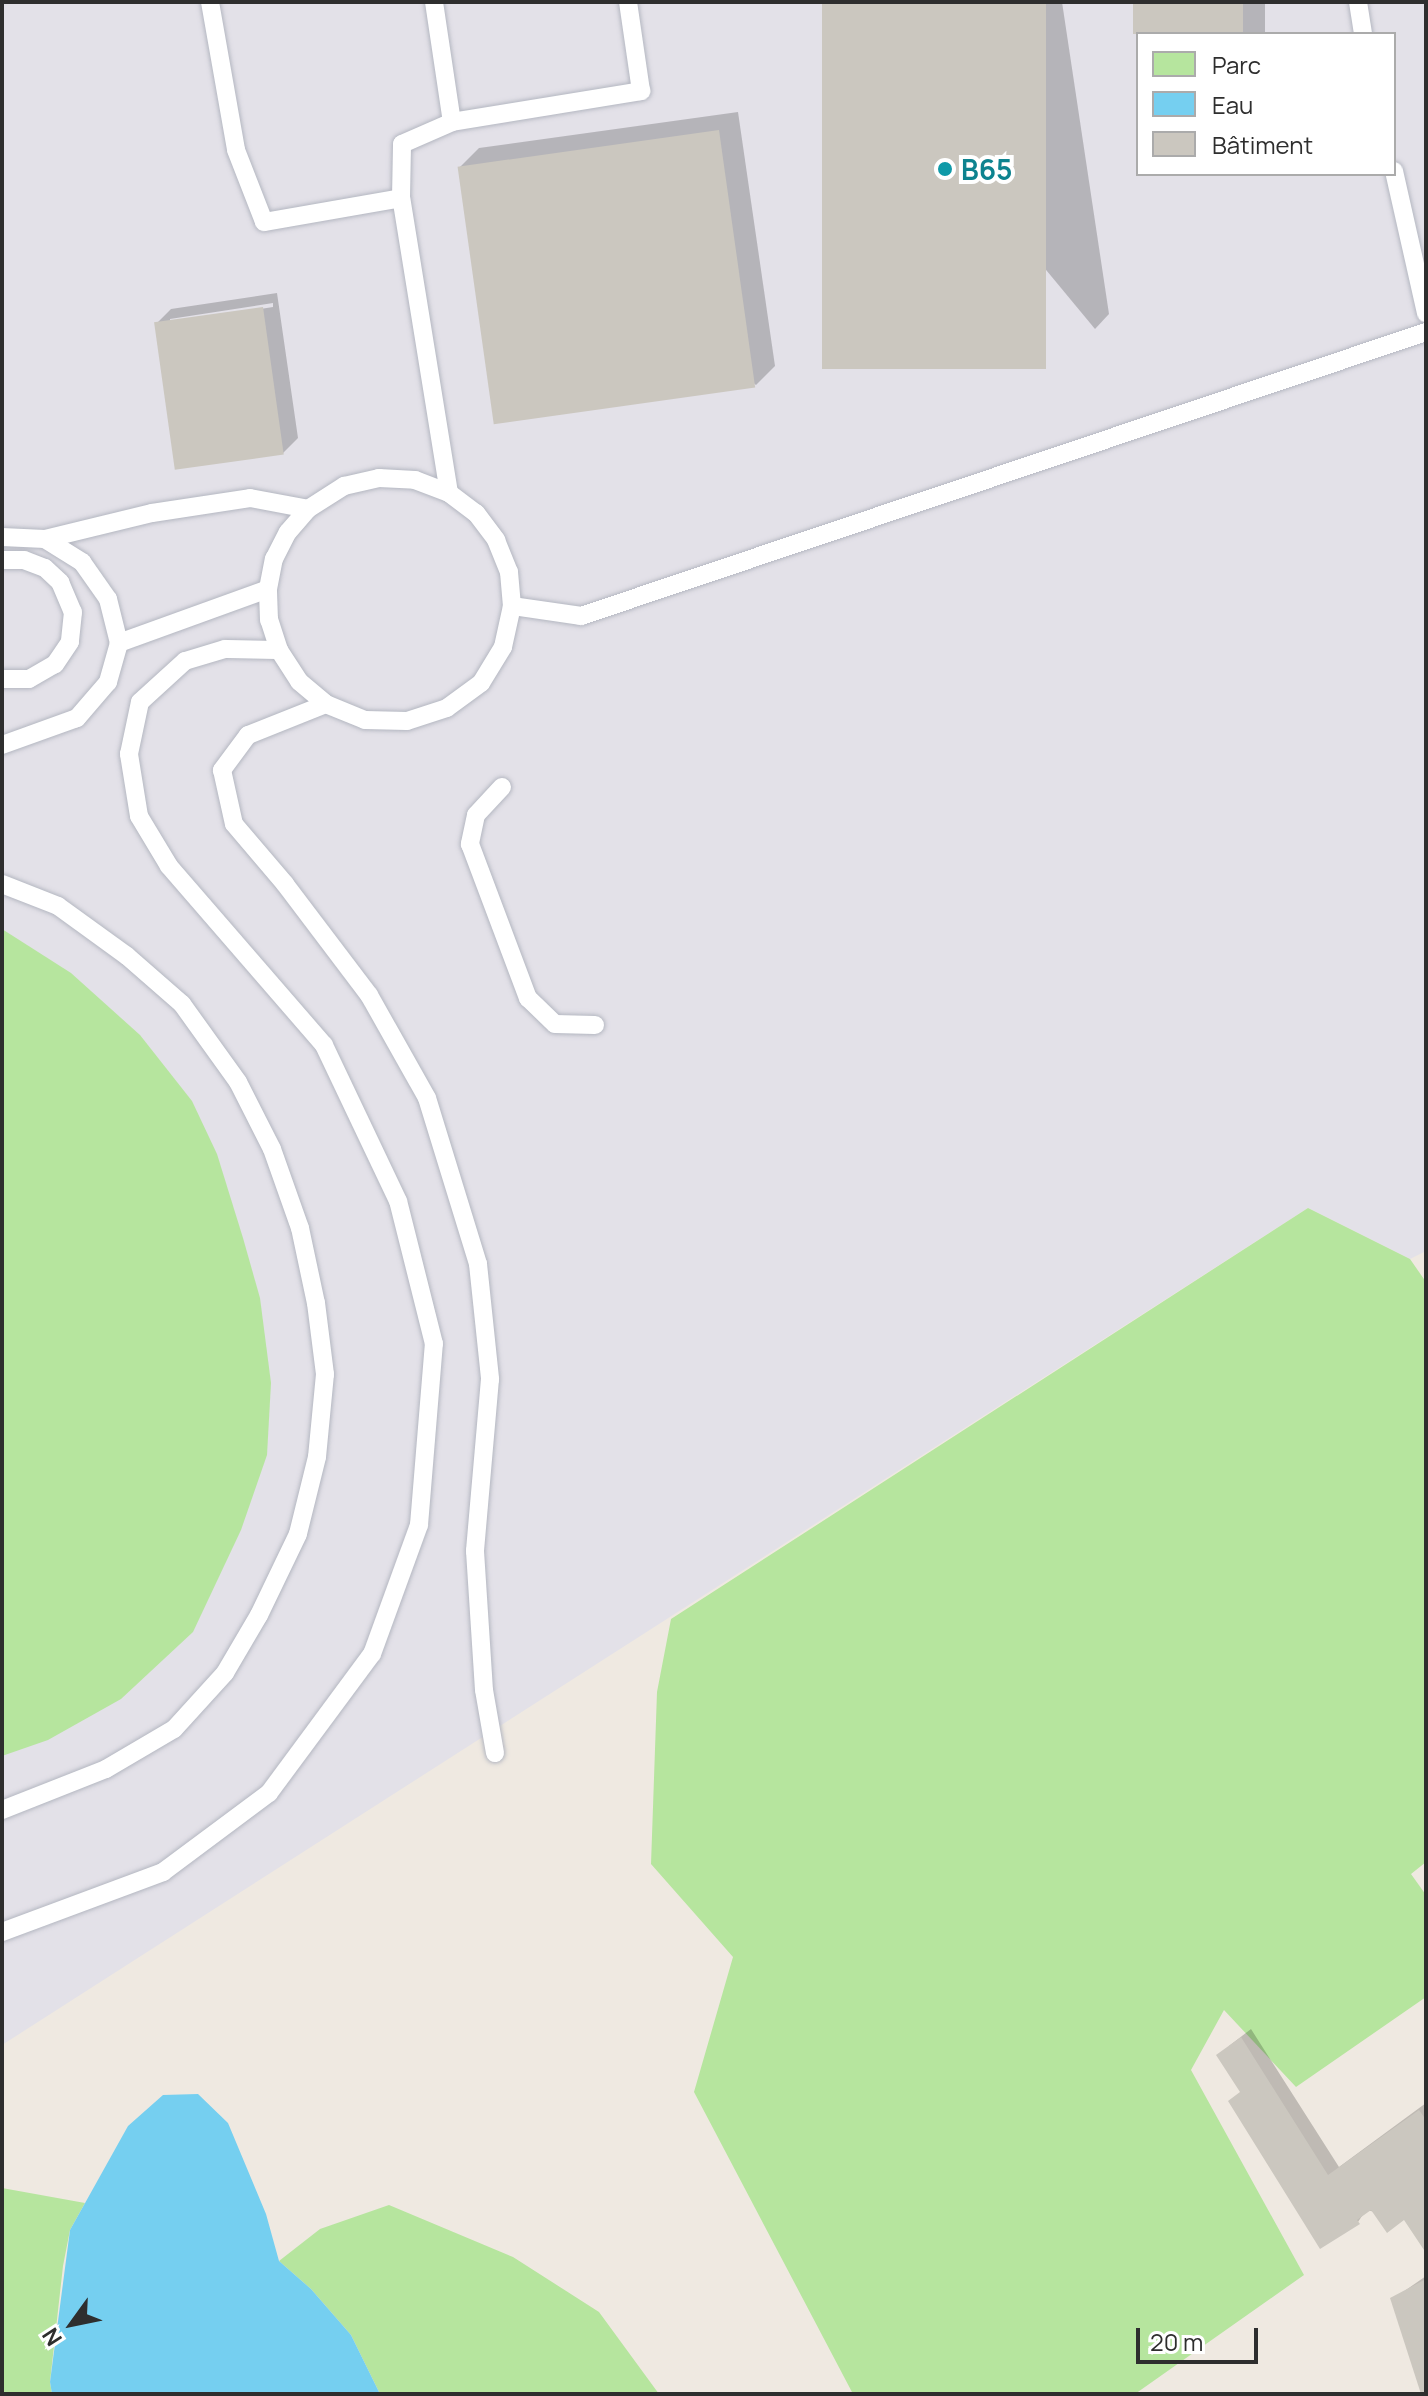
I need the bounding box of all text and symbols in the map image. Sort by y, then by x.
legend [1136,32,1396,176]
text: Parc [1212,48,1261,81]
text: Eau [1212,88,1253,121]
text: Bâtiment [1212,128,1313,161]
place label: B65 [961,152,1012,186]
marker: B65 [936,160,954,178]
north arrow [32,2284,112,2364]
scale bar [1140,2312,1262,2362]
text: N [35,2322,69,2352]
text: 20 m [1150,2325,1203,2358]

